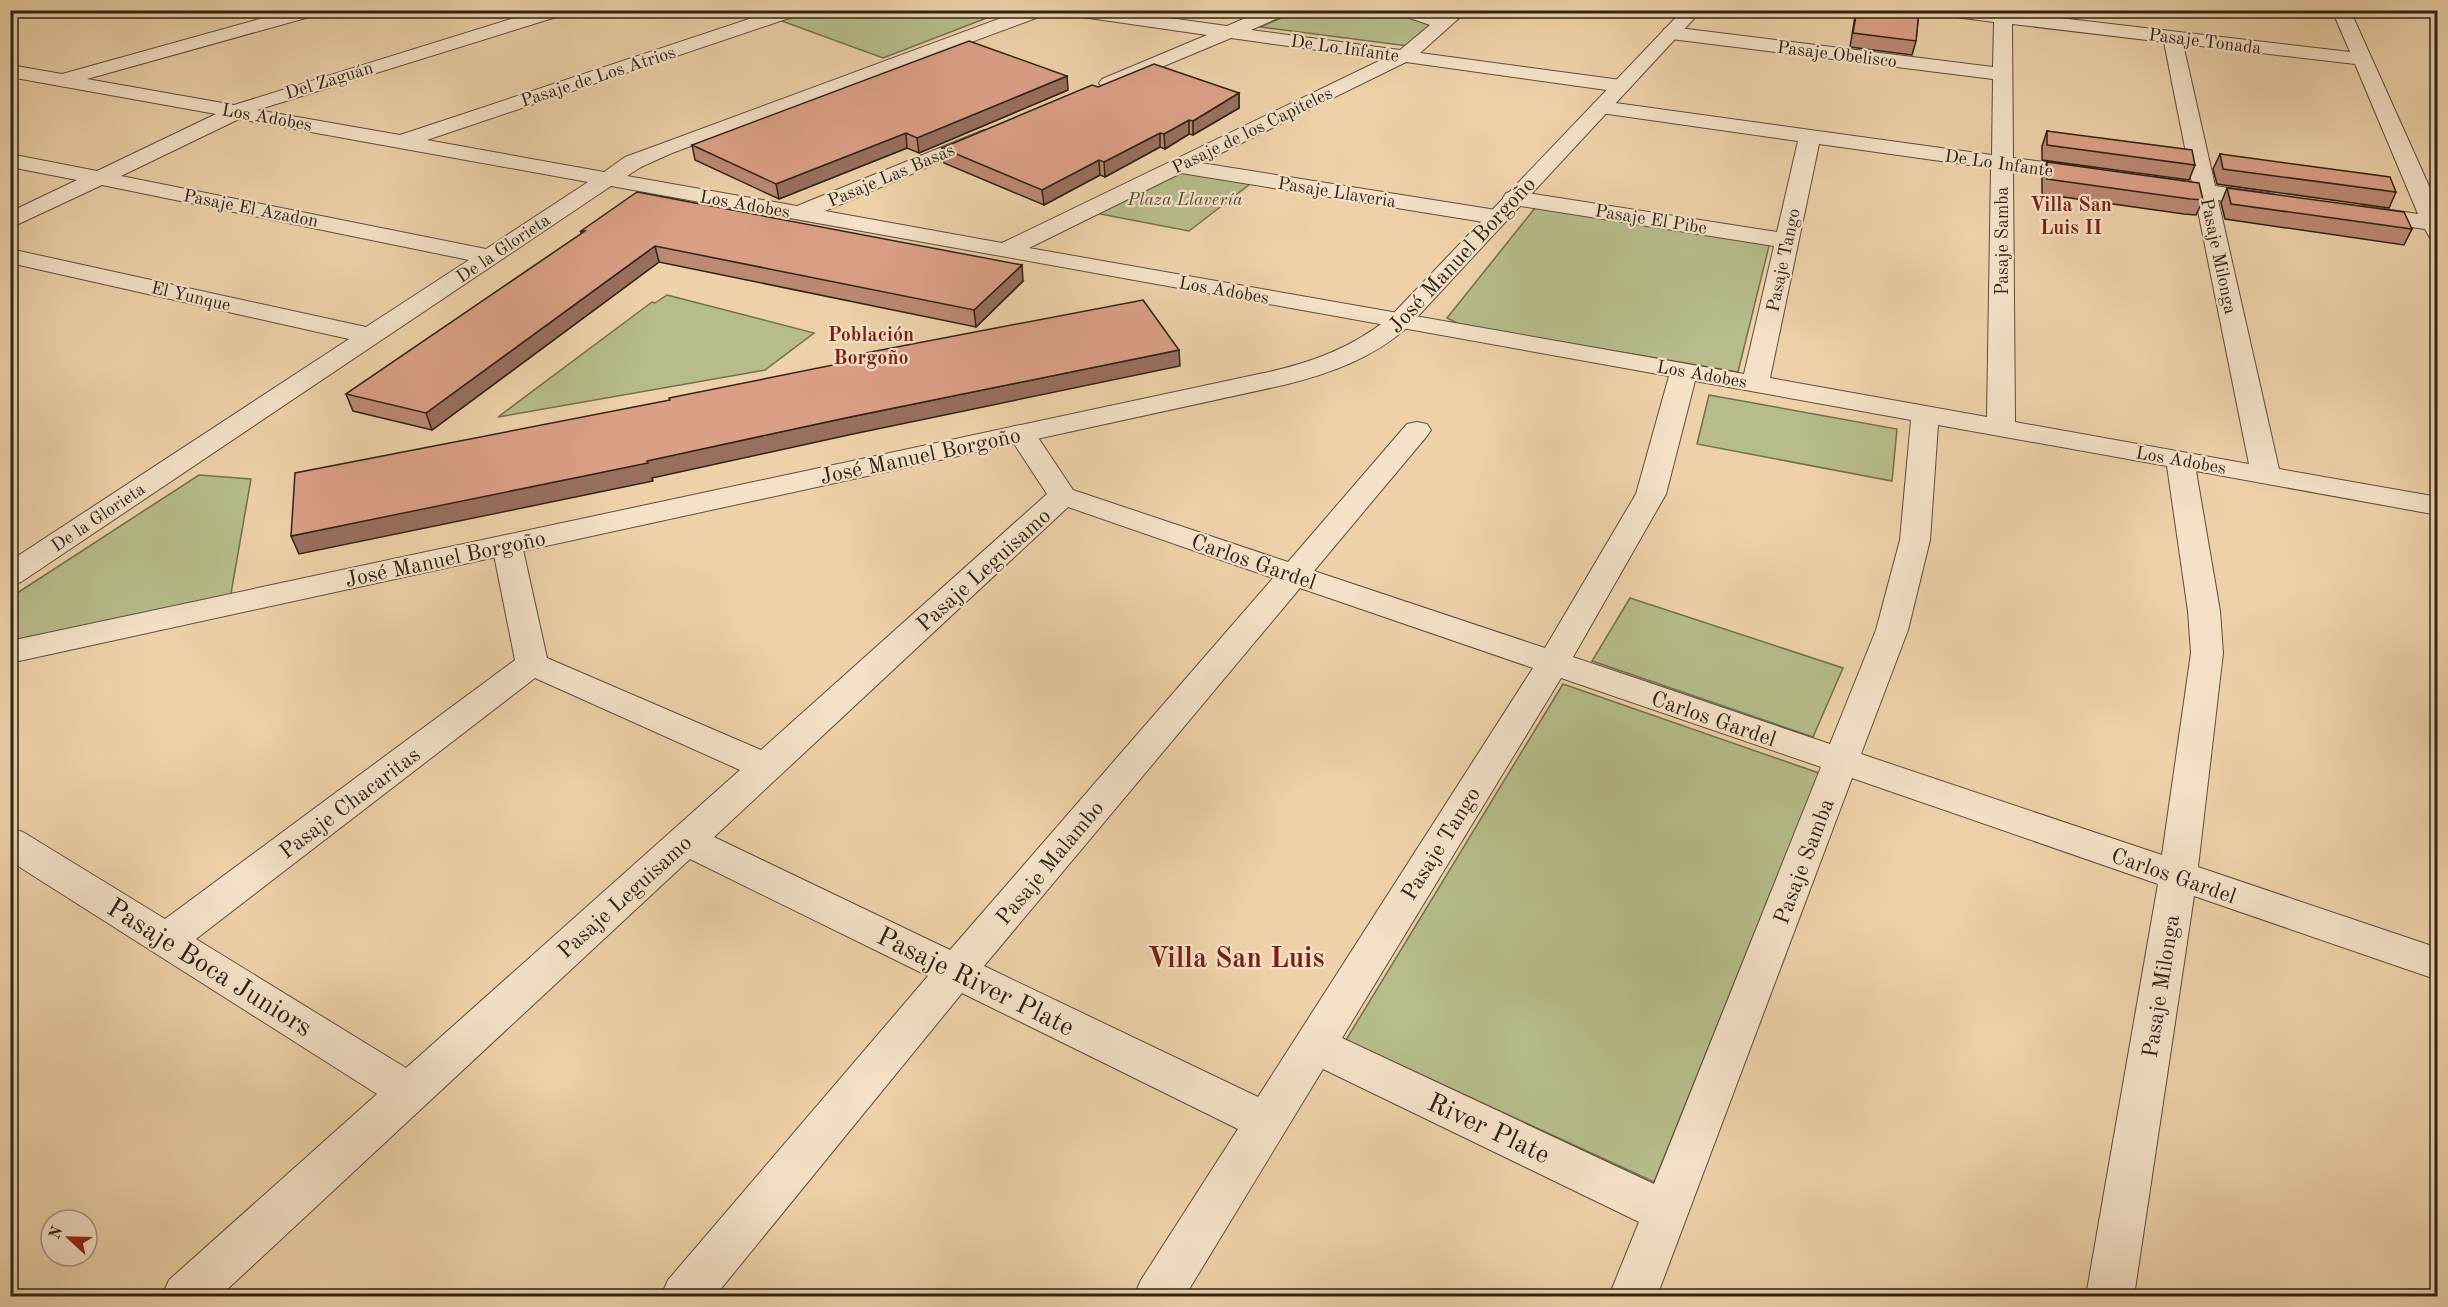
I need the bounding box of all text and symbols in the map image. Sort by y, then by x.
street label: Pasaje Tonada [2147,26,2262,58]
street label: De Lo Infante [1289,32,1400,66]
street label: Pasaje Obelisco [1776,39,1898,71]
street label: Pasaje de Los Atrios [519,43,678,110]
street label: Del Zaguán [283,59,376,103]
street label: Pasaje de los Capiteles [1169,84,1336,178]
street label: Los Adobes [220,101,313,135]
street label: Pasaje Las Basas [825,141,958,211]
street label: De Lo Infante [1943,147,2054,181]
street label: José Manuel Borgoño [1385,173,1540,338]
street label: Pasaje Llaveria [1276,175,1397,211]
street label: Pasaje El Azadon [182,187,320,231]
street label: Pasaje Samba [1994,187,2012,295]
street label: Los Adobes [698,188,791,222]
park label: Plaza Llavería [1126,191,1243,209]
district label: Villa San Luis II [2030,196,2112,239]
street label: Pasaje Milonga [2197,197,2239,316]
street label: Pasaje El Pibe [1594,202,1708,238]
street label: Pasaje Tango [1764,207,1804,314]
street label: De la Glorieta [453,211,554,287]
street label: Los Adobes [1177,274,1270,308]
street label: El Yunque [149,279,232,315]
district label: Población Borgoño [828,326,914,369]
street label: Los Adobes [1655,358,1748,392]
street label: José Manuel Borgoño [818,425,1023,489]
street label: Los Adobes [2134,444,2227,478]
street label: De la Glorieta [48,480,149,556]
street label: Pasaje Leguisamo [913,505,1056,636]
street label: José Manuel Borgoño [343,528,548,592]
street label: Carlos Gardel [1188,531,1319,595]
street label: Carlos Gardel [1648,688,1779,752]
street label: Pasaje Chacaritas [276,744,425,863]
street label: Pasaje Tango [1398,784,1485,904]
street label: Pasaje Samba [1771,796,1839,928]
street label: Pasaje Malambo [992,797,1109,929]
street label: Pasaje Leguisamo [554,832,697,963]
street label: Carlos Gardel [2108,845,2239,909]
street label: Pasaje Boca Juniors [102,894,316,1042]
street label: Pasaje Milonga [2140,913,2184,1059]
street label: Pasaje River Plate [872,923,1078,1042]
district label: Villa San Luis [1148,946,1324,974]
street label: River Plate [1423,1089,1554,1169]
north arrow [39,1208,99,1268]
text: N [47,1224,67,1242]

